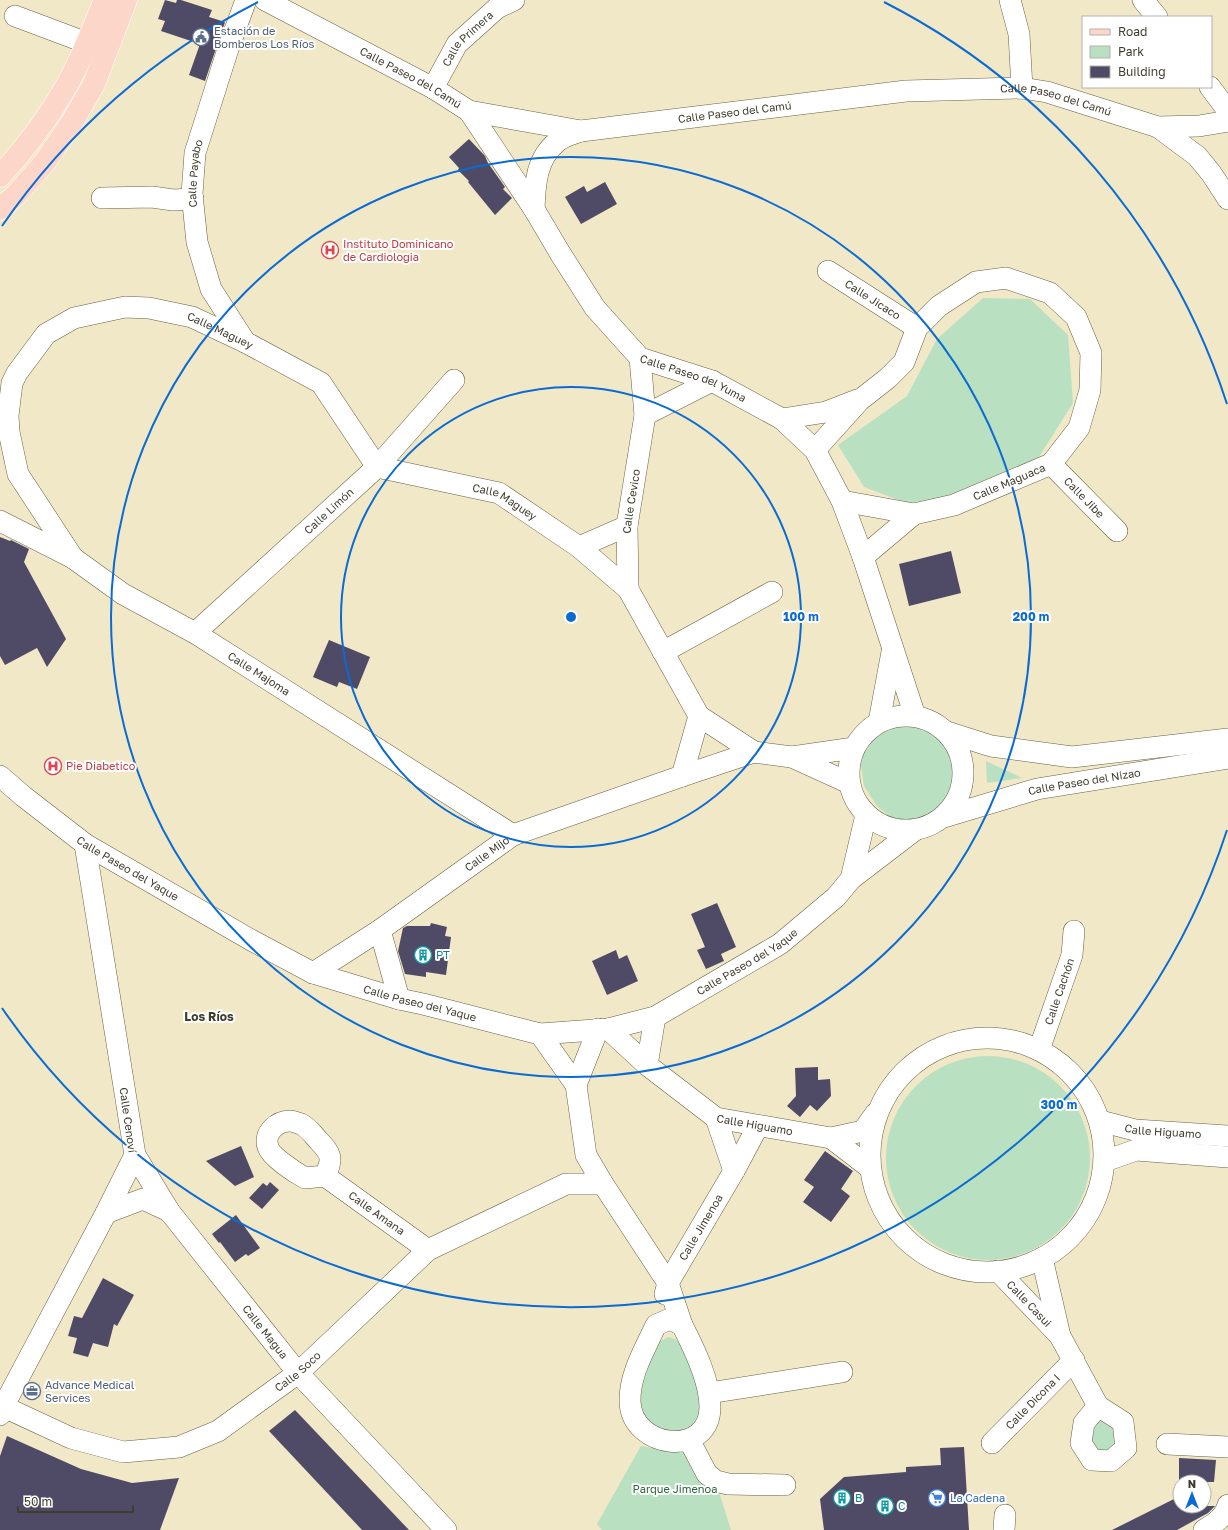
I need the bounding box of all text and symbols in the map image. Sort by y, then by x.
street label: Calle Primera [439,8,495,68]
legend [1082,16,1212,88]
place label: Estación de Bomberos Los Ríos [214,24,315,50]
text: Road [1118,24,1147,39]
public building icon: Estación de Bomberos Los Ríos [191,27,211,47]
street label: Calle Paseo del Camú [358,44,464,111]
text: Park [1118,44,1144,59]
text: Building [1118,64,1166,79]
street label: Calle Paseo del Camú [1000,81,1113,118]
street label: Calle Paseo del Camú [677,98,792,125]
street label: Calle Payabo [185,137,205,208]
place label: Instituto Dominicano de Cardiologia [343,237,454,263]
hospital icon: Instituto Dominicano de Cardiologia [320,240,340,260]
street label: Calle Jicaco [843,277,904,322]
street label: Calle Maguey [186,309,256,351]
street label: Calle Paseo del Yuma [638,351,749,404]
street label: Calle Maguaca [971,460,1047,503]
street label: Calle Cevico [620,468,642,534]
street label: Calle Jibe [1061,474,1107,520]
street label: Calle Maguey [471,481,540,523]
street label: Calle Limón [301,485,356,536]
text: 100 m [783,609,819,624]
text: 200 m [1013,609,1049,624]
centre of rings [564,610,578,624]
street label: Calle Majoma [226,649,293,698]
hospital icon: Pie Diabetico [43,756,63,776]
place label: Pie Diabetico [66,759,136,772]
street label: Calle Paseo del Nizao [1026,765,1142,797]
street label: Calle Paseo del Yaque [74,833,181,903]
street label: Calle Mijo [462,833,512,874]
street label: Calle Paseo del Yaque [694,925,800,997]
building icon: PT [413,945,433,965]
place label: PT [436,948,450,961]
street label: Calle Cachón [1041,956,1076,1026]
street label: Calle Paseo del Yaque [362,982,478,1023]
district label: Los Ríos [184,1009,234,1024]
street label: Calle Cenoví [117,1086,140,1154]
text: 300 m [1041,1097,1077,1112]
street label: Calle Higuamo [716,1111,794,1137]
street label: Calle Higuamo [1123,1121,1202,1140]
street label: Calle Amana [346,1188,408,1237]
street label: Calle Jimenoa [676,1192,725,1263]
street label: Calle Casui [1004,1277,1055,1329]
street label: Calle Magua [240,1302,291,1361]
street label: Calle Soco [272,1348,323,1394]
street label: Calle Dicona I [1002,1371,1062,1432]
place label: Advance Medical Services [45,1378,135,1404]
office icon: Advance Medical Services [22,1381,42,1401]
north arrow [1172,1474,1212,1514]
text: N [1188,1477,1196,1490]
park label: Parque Jimenoa [633,1482,717,1495]
scale bar [18,1488,133,1514]
building icon: B [832,1488,852,1508]
supermarket icon: La Cadena [927,1488,947,1508]
place label: B [855,1491,862,1504]
place label: La Cadena [950,1491,1005,1504]
text: 50 m [24,1494,52,1509]
building icon: C [875,1496,895,1516]
place label: C [898,1499,905,1512]

